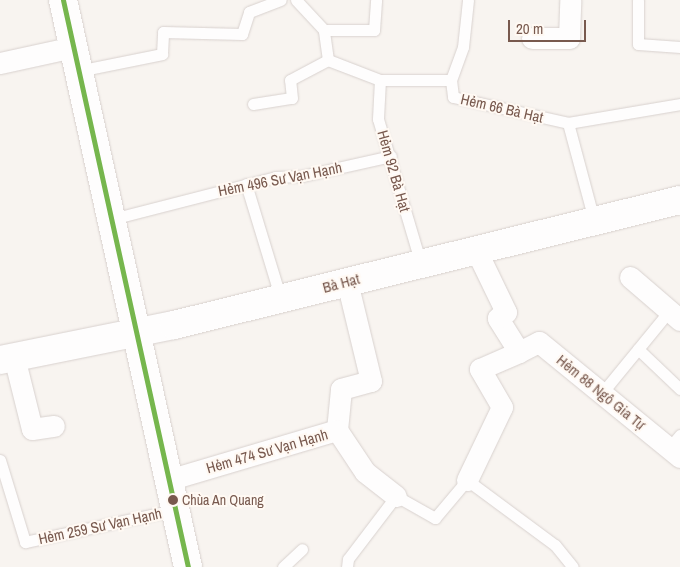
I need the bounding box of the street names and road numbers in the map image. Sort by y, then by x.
street label: Hẻm 66 Bà Hạt [459,90,545,126]
street label: Hẻm 92 Bà Hạt [374,128,414,214]
street label: Hẻm 496 Sư Vạn Hạnh [217,158,343,200]
street label: Bà Hạt [321,269,361,297]
street label: Hẻm 88 Ngô Gia Tự [553,351,649,433]
street label: Hẻm 474 Sư Vạn Hạnh [204,425,330,477]
street label: Hẻm 259 Sư Vạn Hạnh [37,504,163,548]

